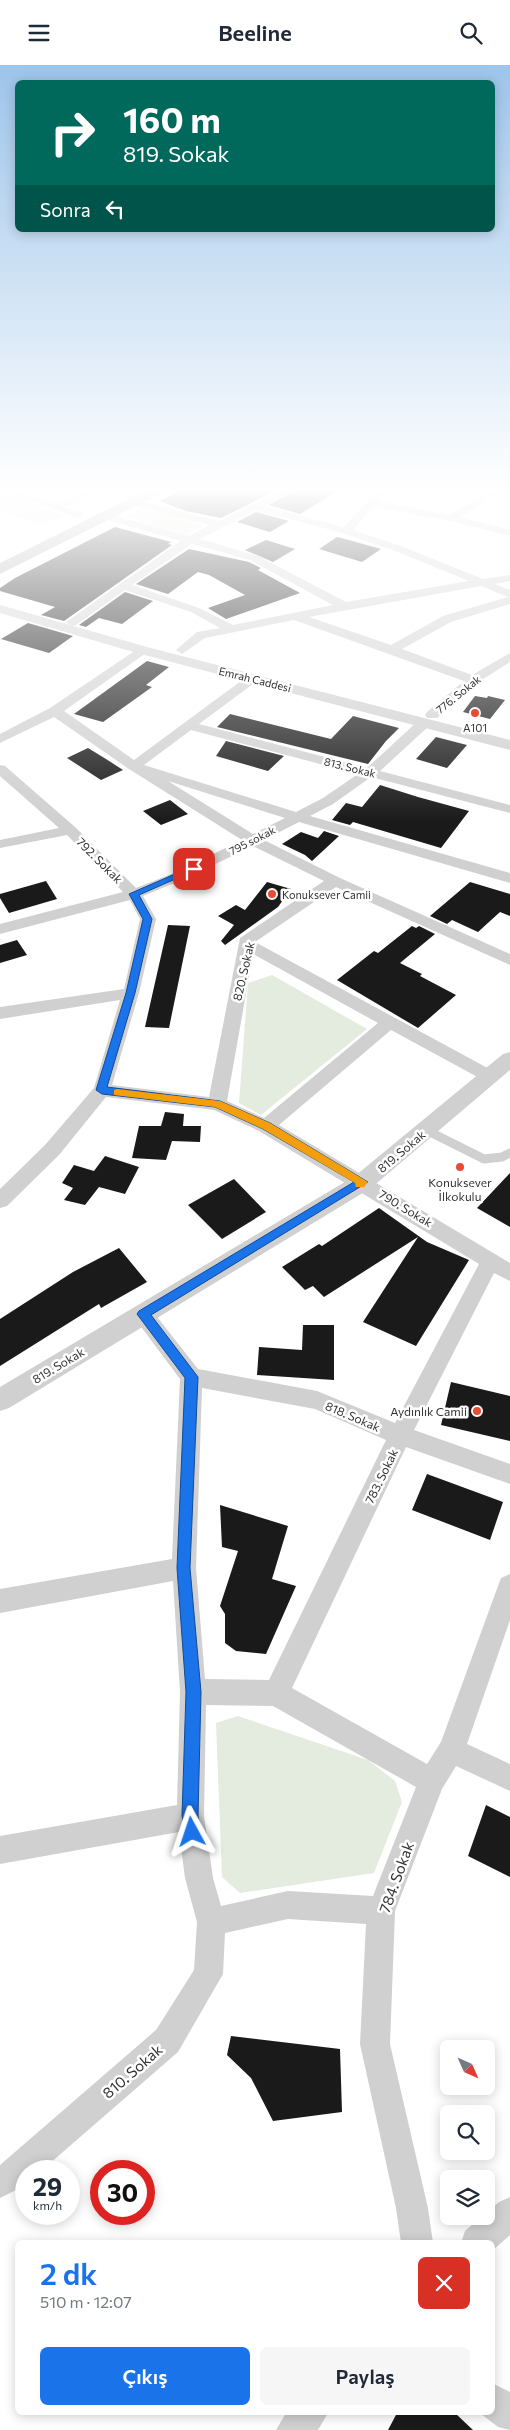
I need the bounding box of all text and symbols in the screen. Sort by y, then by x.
icon: menu [25,19,53,47]
text: Beeline [218,19,292,46]
icon: search [457,19,485,47]
text: 160 m [123,97,221,140]
icon: right [40,100,105,165]
text: 819. Sokak [123,140,230,167]
icon: left [101,195,129,223]
text: Sonra [40,198,91,221]
street label: Emrah Caddesi [217,664,293,694]
street label: 776. Sokak [433,672,483,716]
marker: A101 [469,707,481,719]
place label: A101 [463,721,487,734]
street label: 813. Sokak [323,754,377,780]
street label: 795 sokak [227,823,277,857]
street label: 792. Sokak [74,834,126,886]
pin [173,848,215,890]
icon: arrive [180,855,208,883]
marker: Konuksever Camii [266,888,278,900]
place label: Konuksever Camii [282,888,371,901]
street label: 820. Sokak [229,940,257,1002]
street label: 819. Sokak [374,1127,428,1175]
marker: Konuksever İlkokulu [454,1161,466,1173]
place label: Konuksever İlkokulu [428,1175,492,1203]
street label: 790. Sokak [377,1187,436,1230]
street label: 819. Sokak [29,1344,87,1386]
street label: 818. Sokak [324,1398,383,1434]
place label: Aydınlık Camii [390,1404,467,1418]
marker: Aydınlık Camii [471,1405,483,1417]
street label: 783. Sokak [362,1446,400,1506]
position arrow [165,1805,217,1857]
street label: 784. Sokak [375,1839,417,1915]
street label: 810. Sokak [98,2040,166,2102]
north arrow [440,2040,495,2095]
map controls [440,2040,495,2225]
button: search [440,2105,495,2160]
speed limit sign: 30 [90,2160,155,2225]
button: layers [440,2170,495,2225]
text: 29 [33,2171,62,2201]
text: km/h [33,2198,62,2212]
text: 2 dk [40,2254,97,2291]
button: close [418,2257,470,2309]
text: 510 m · 12:07 [40,2292,132,2311]
button: Çıkış [40,2347,250,2405]
button: Paylaş [260,2347,470,2405]

